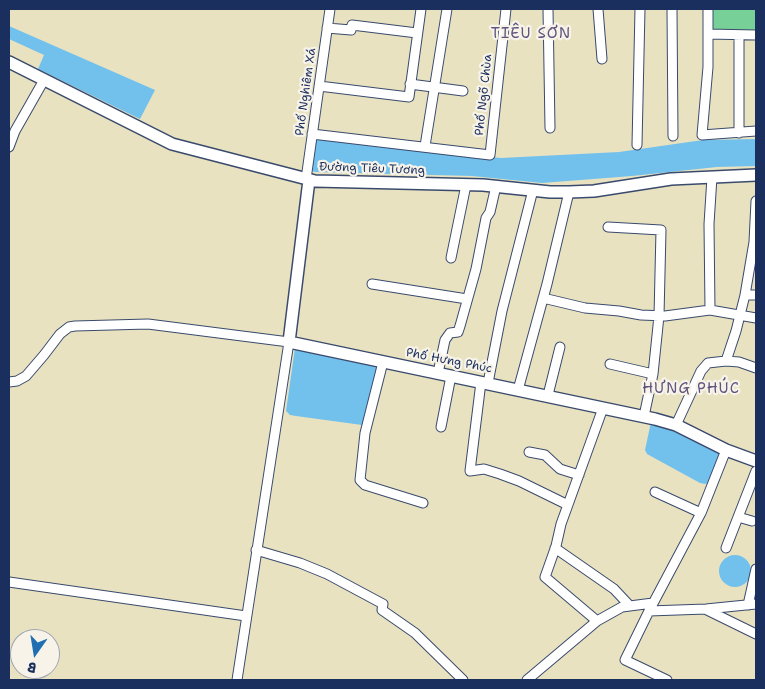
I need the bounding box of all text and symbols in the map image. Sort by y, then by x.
district label: TIÊU SƠN [490,25,572,43]
street label: Phố Nghiêm Xá [293,47,319,137]
street label: Phố Ngõ Chùa [473,54,495,136]
street label: Đường Tiêu Tương [319,160,425,178]
street label: Phố Hưng Phúc [405,346,493,376]
district label: HƯNG PHÚC [641,380,741,398]
north arrow [10,629,60,679]
text: B [26,658,38,677]

